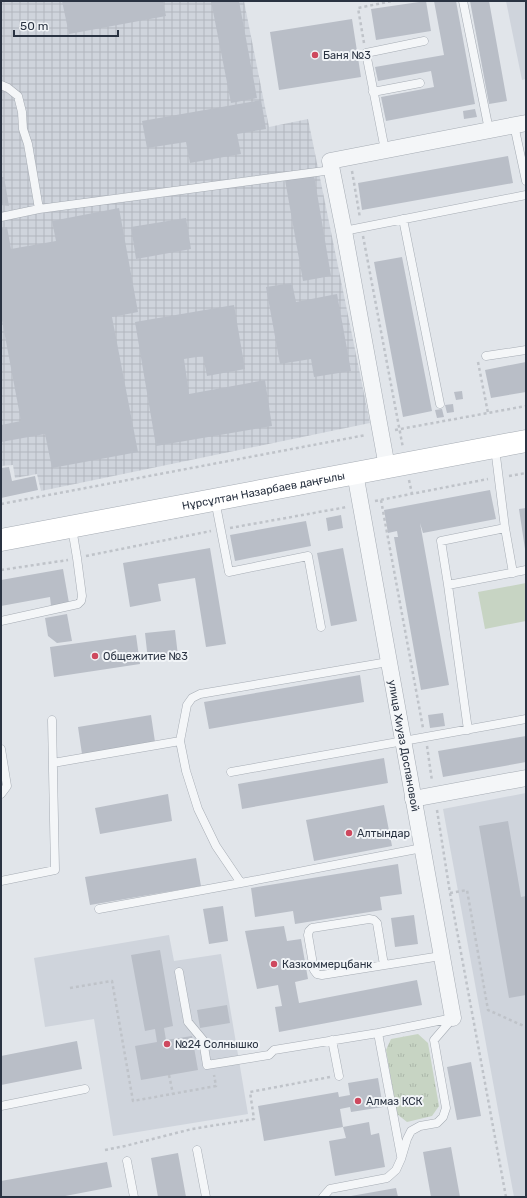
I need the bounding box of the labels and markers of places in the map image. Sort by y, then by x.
place label: Баня №3 [323,49,371,62]
marker: Баня №3 [310,50,320,60]
place label: Общежитие №3 [103,650,188,663]
marker: Общежитие №3 [90,651,100,661]
place label: Алтындар [357,827,410,840]
marker: Алтындар [344,828,354,838]
place label: Казкоммерцбанк [282,958,372,971]
marker: Казкоммерцбанк [269,959,279,969]
place label: №24 Солнышко [175,1038,259,1051]
marker: №24 Солнышко [162,1039,172,1049]
place label: Алмаз КСК [366,1095,423,1108]
marker: Алмаз КСК [353,1096,363,1106]

